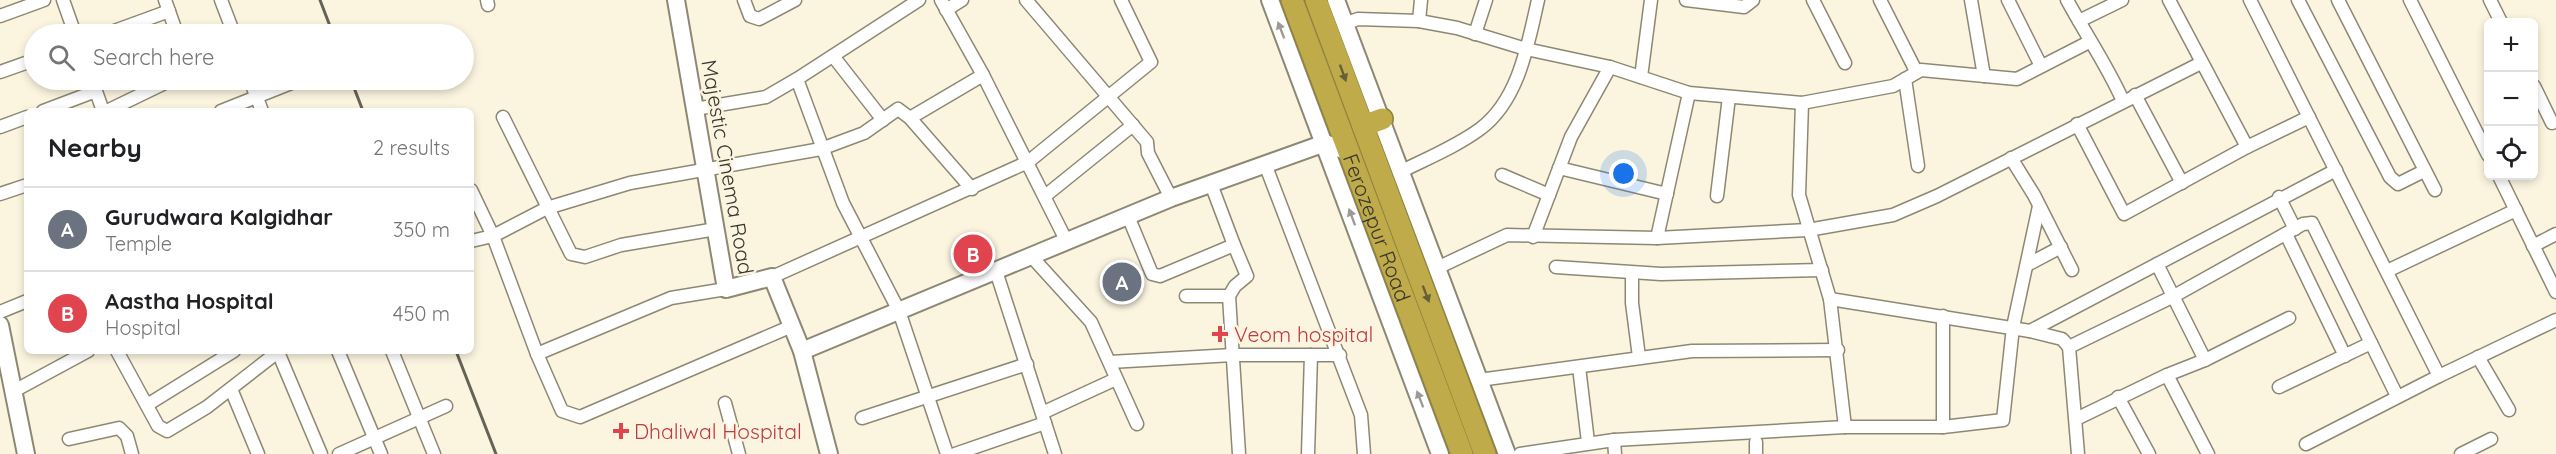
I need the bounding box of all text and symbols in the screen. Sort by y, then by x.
map controls [2484,18,2538,180]
button: + [2484,18,2538,72]
one-way arrow [1276,20,1286,38]
search box [24,24,474,90]
icon: search [45,41,78,74]
text: Search here [93,43,214,71]
street label: Majestic Cinema Road [696,58,760,276]
one-way arrow [1338,64,1348,82]
button: − [2484,72,2538,126]
button: locate [2484,126,2538,180]
text: Nearby [48,131,142,164]
text: 2 results [373,135,450,160]
street label: Ferozepur Road [1338,150,1417,305]
your location [1609,159,1638,188]
text: Gurudwara Kalgidhar [105,203,333,231]
one-way arrow [1346,207,1356,225]
text: A [61,217,74,242]
text: 350 m [393,217,450,242]
text: Temple [105,231,172,256]
pin: B [954,232,992,276]
pin: A [1102,260,1142,304]
one-way arrow [1421,285,1431,303]
text: Aastha Hospital [105,287,274,315]
text: B [61,301,74,326]
text: 450 m [393,301,450,326]
text: Hospital [105,315,181,340]
place label: Veom hospital [1234,321,1373,347]
marker: Veom hospital [1211,325,1229,343]
one-way arrow [1414,390,1424,408]
place label: Dhaliwal Hospital [634,418,802,444]
marker: Dhaliwal Hospital [612,422,630,440]

